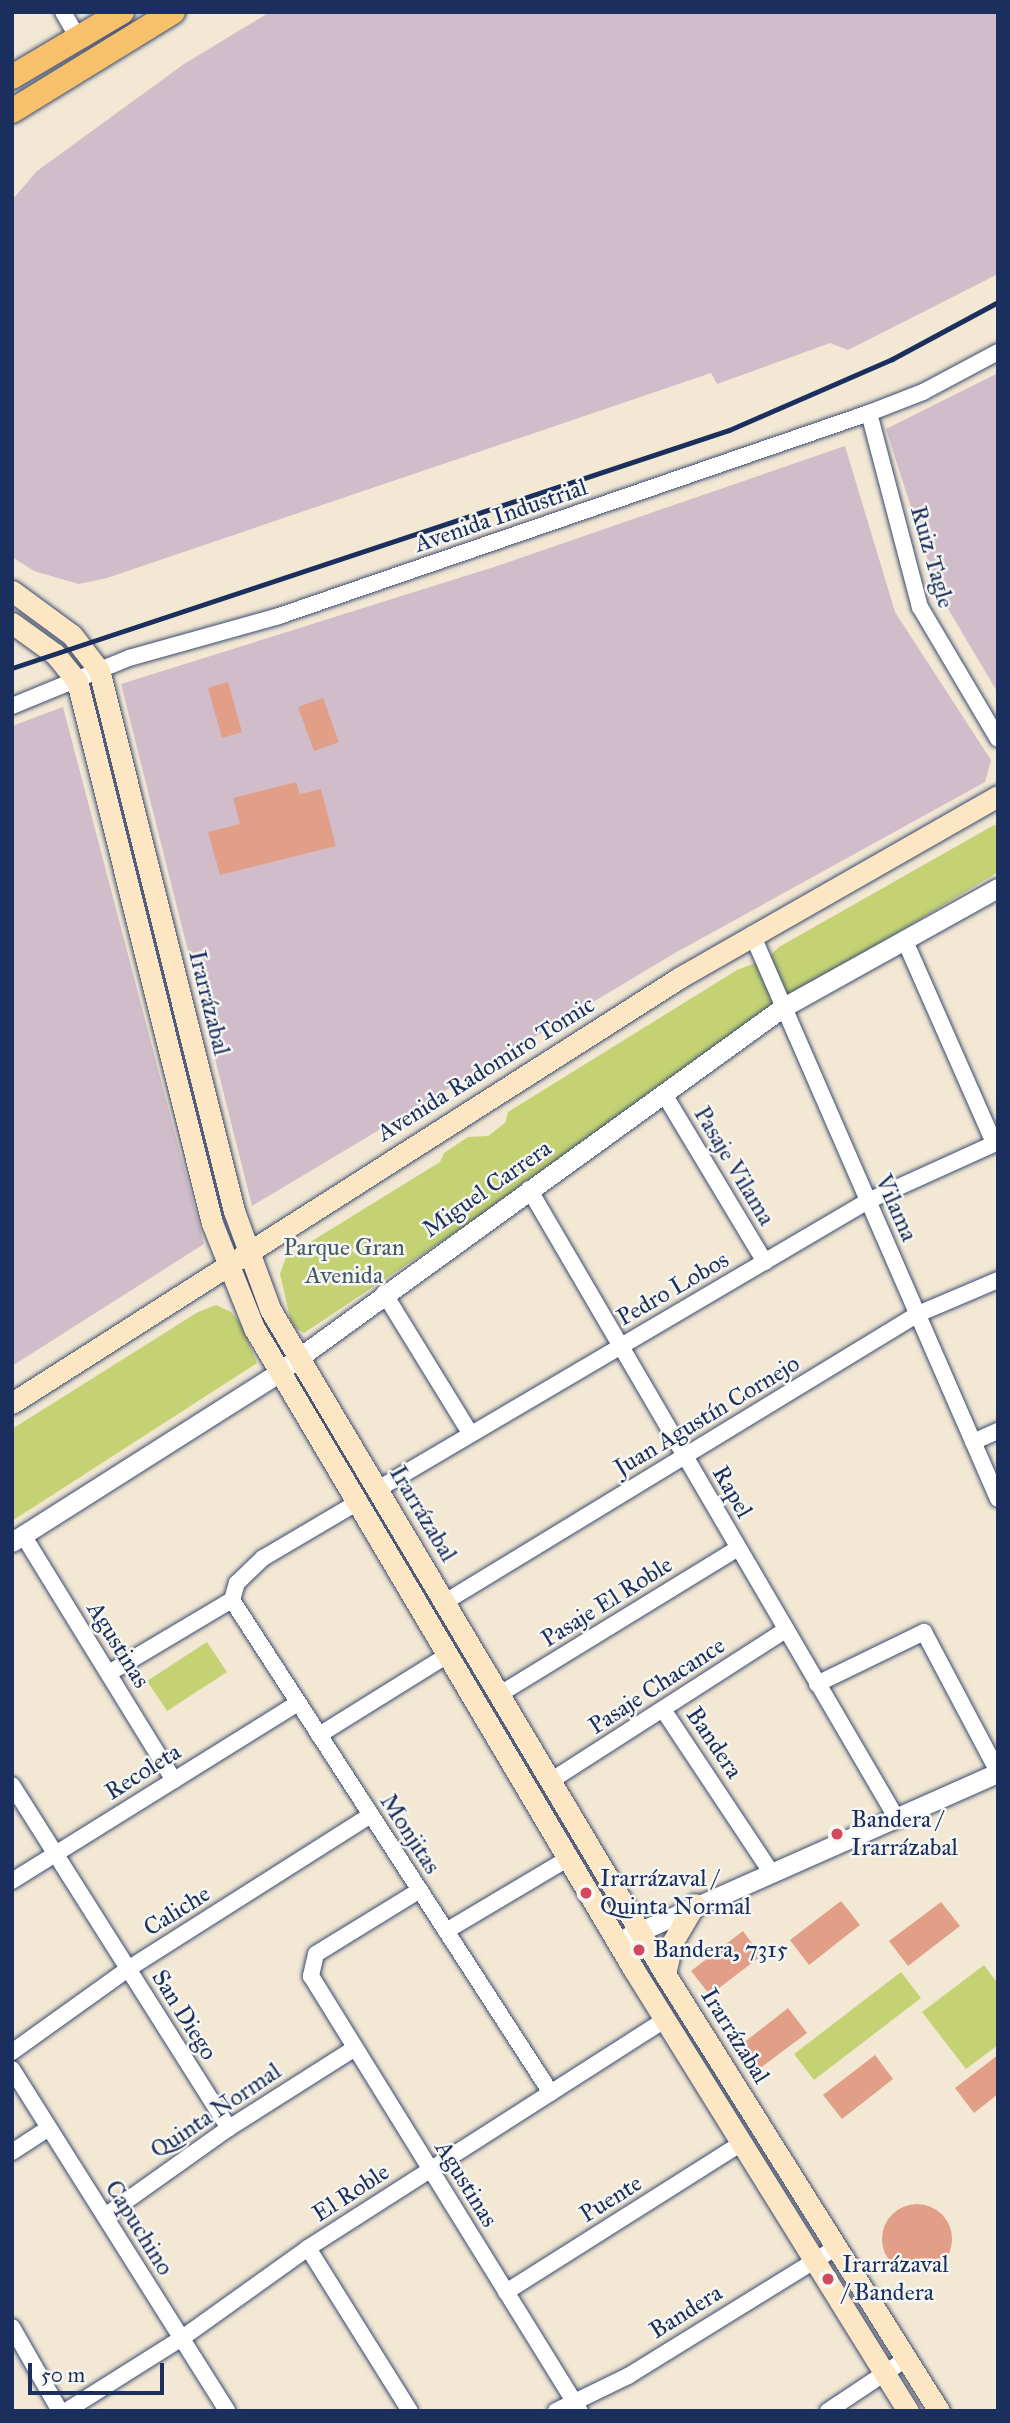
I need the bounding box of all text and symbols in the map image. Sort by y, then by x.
street label: Avenida Industrial [411,473,591,559]
street label: Ruiz Tagle [904,503,960,611]
street label: Irarrázabal [182,948,236,1058]
street label: Avenida Radomiro Tomic [372,990,600,1148]
street label: Pasaje Vilama [687,1101,781,1231]
street label: Miguel Carrera [417,1134,557,1244]
street label: Vilama [869,1170,923,1246]
park label: Parque Gran Avenida [283,1234,405,1290]
street label: Pedro Lobos [612,1245,734,1333]
street label: Juan Agustín Cornejo [609,1349,805,1483]
street label: Irarrázabal [383,1461,463,1567]
street label: Rapel [706,1461,758,1523]
street label: Pasaje El Roble [536,1550,678,1654]
street label: Agustinas [80,1597,156,1693]
street label: Pasaje Chacance [584,1631,730,1741]
street label: Bandera [680,1702,748,1784]
street label: Recoleta [100,1738,186,1806]
street label: Monjitas [374,1789,446,1879]
place label: Bandera / Irarrázabal [851,1806,958,1862]
marker: Bandera / Irarrázabal [829,1826,845,1842]
place label: Irarrázaval / Quinta Normal [600,1865,751,1921]
street label: Caliche [138,1879,216,1943]
marker: Irarrázaval / Quinta Normal [578,1885,594,1901]
place label: Bandera, 7315 [653,1936,788,1964]
marker: Bandera, 7315 [631,1942,647,1958]
street label: San Diego [145,1965,223,2065]
street label: Irarrázabal [694,1983,776,2089]
street label: Quinta Normal [145,2057,287,2165]
street label: Agustinas [428,2136,504,2232]
street label: El Roble [307,2158,395,2228]
street label: Puente [575,2169,647,2229]
street label: Capuchino [99,2175,179,2281]
place label: Irarrázaval / Bandera [842,2251,949,2307]
marker: Irarrázaval / Bandera [820,2271,836,2287]
street label: Bandera [644,2279,728,2345]
scale bar [32,2350,168,2394]
text: 50 m [41,2362,85,2388]

